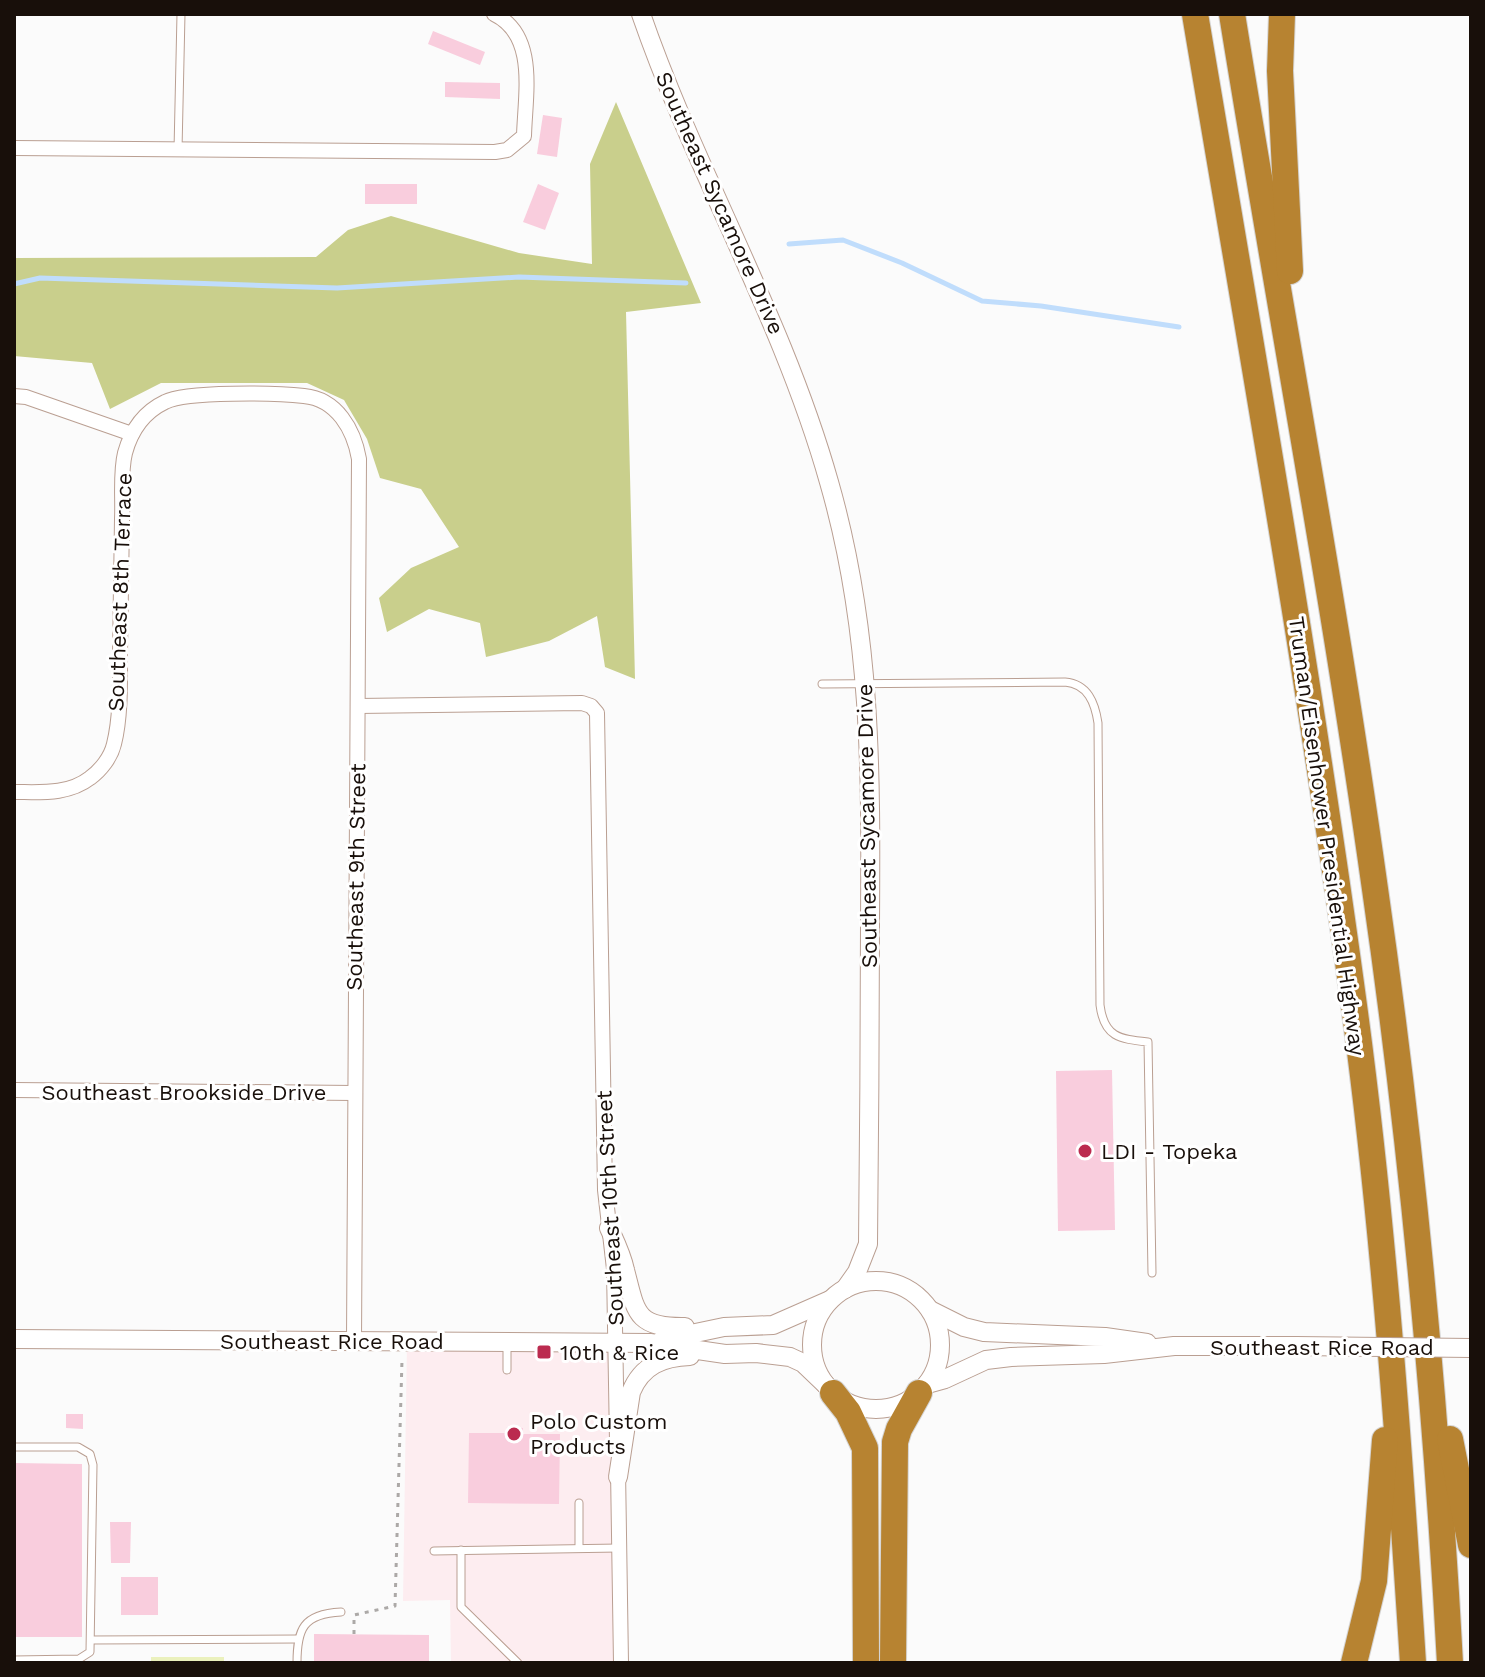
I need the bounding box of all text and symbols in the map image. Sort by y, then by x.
street label: Southeast Sycamore Drive [651,68,789,338]
street label: Southeast 8th Terrace [103,472,137,712]
street label: Truman/Eisenhower Presidential Highway [1284,615,1370,1058]
street label: Southeast Sycamore Drive [852,684,882,968]
street label: Southeast 9th Street [342,763,370,991]
street label: Southeast Brookside Drive [42,1080,326,1105]
street label: Southeast 10th Street [591,1090,629,1326]
place label: LDI - Topeka [1101,1139,1237,1164]
marker: LDI - Topeka [1076,1142,1094,1160]
street label: Southeast Rice Road [220,1329,444,1354]
street label: Southeast Rice Road [1210,1335,1434,1360]
place label: 10th & Rice [560,1340,679,1365]
marker: 10th & Rice [535,1343,553,1361]
place label: Polo Custom Products [530,1409,668,1459]
marker: Polo Custom Products [505,1425,523,1443]

